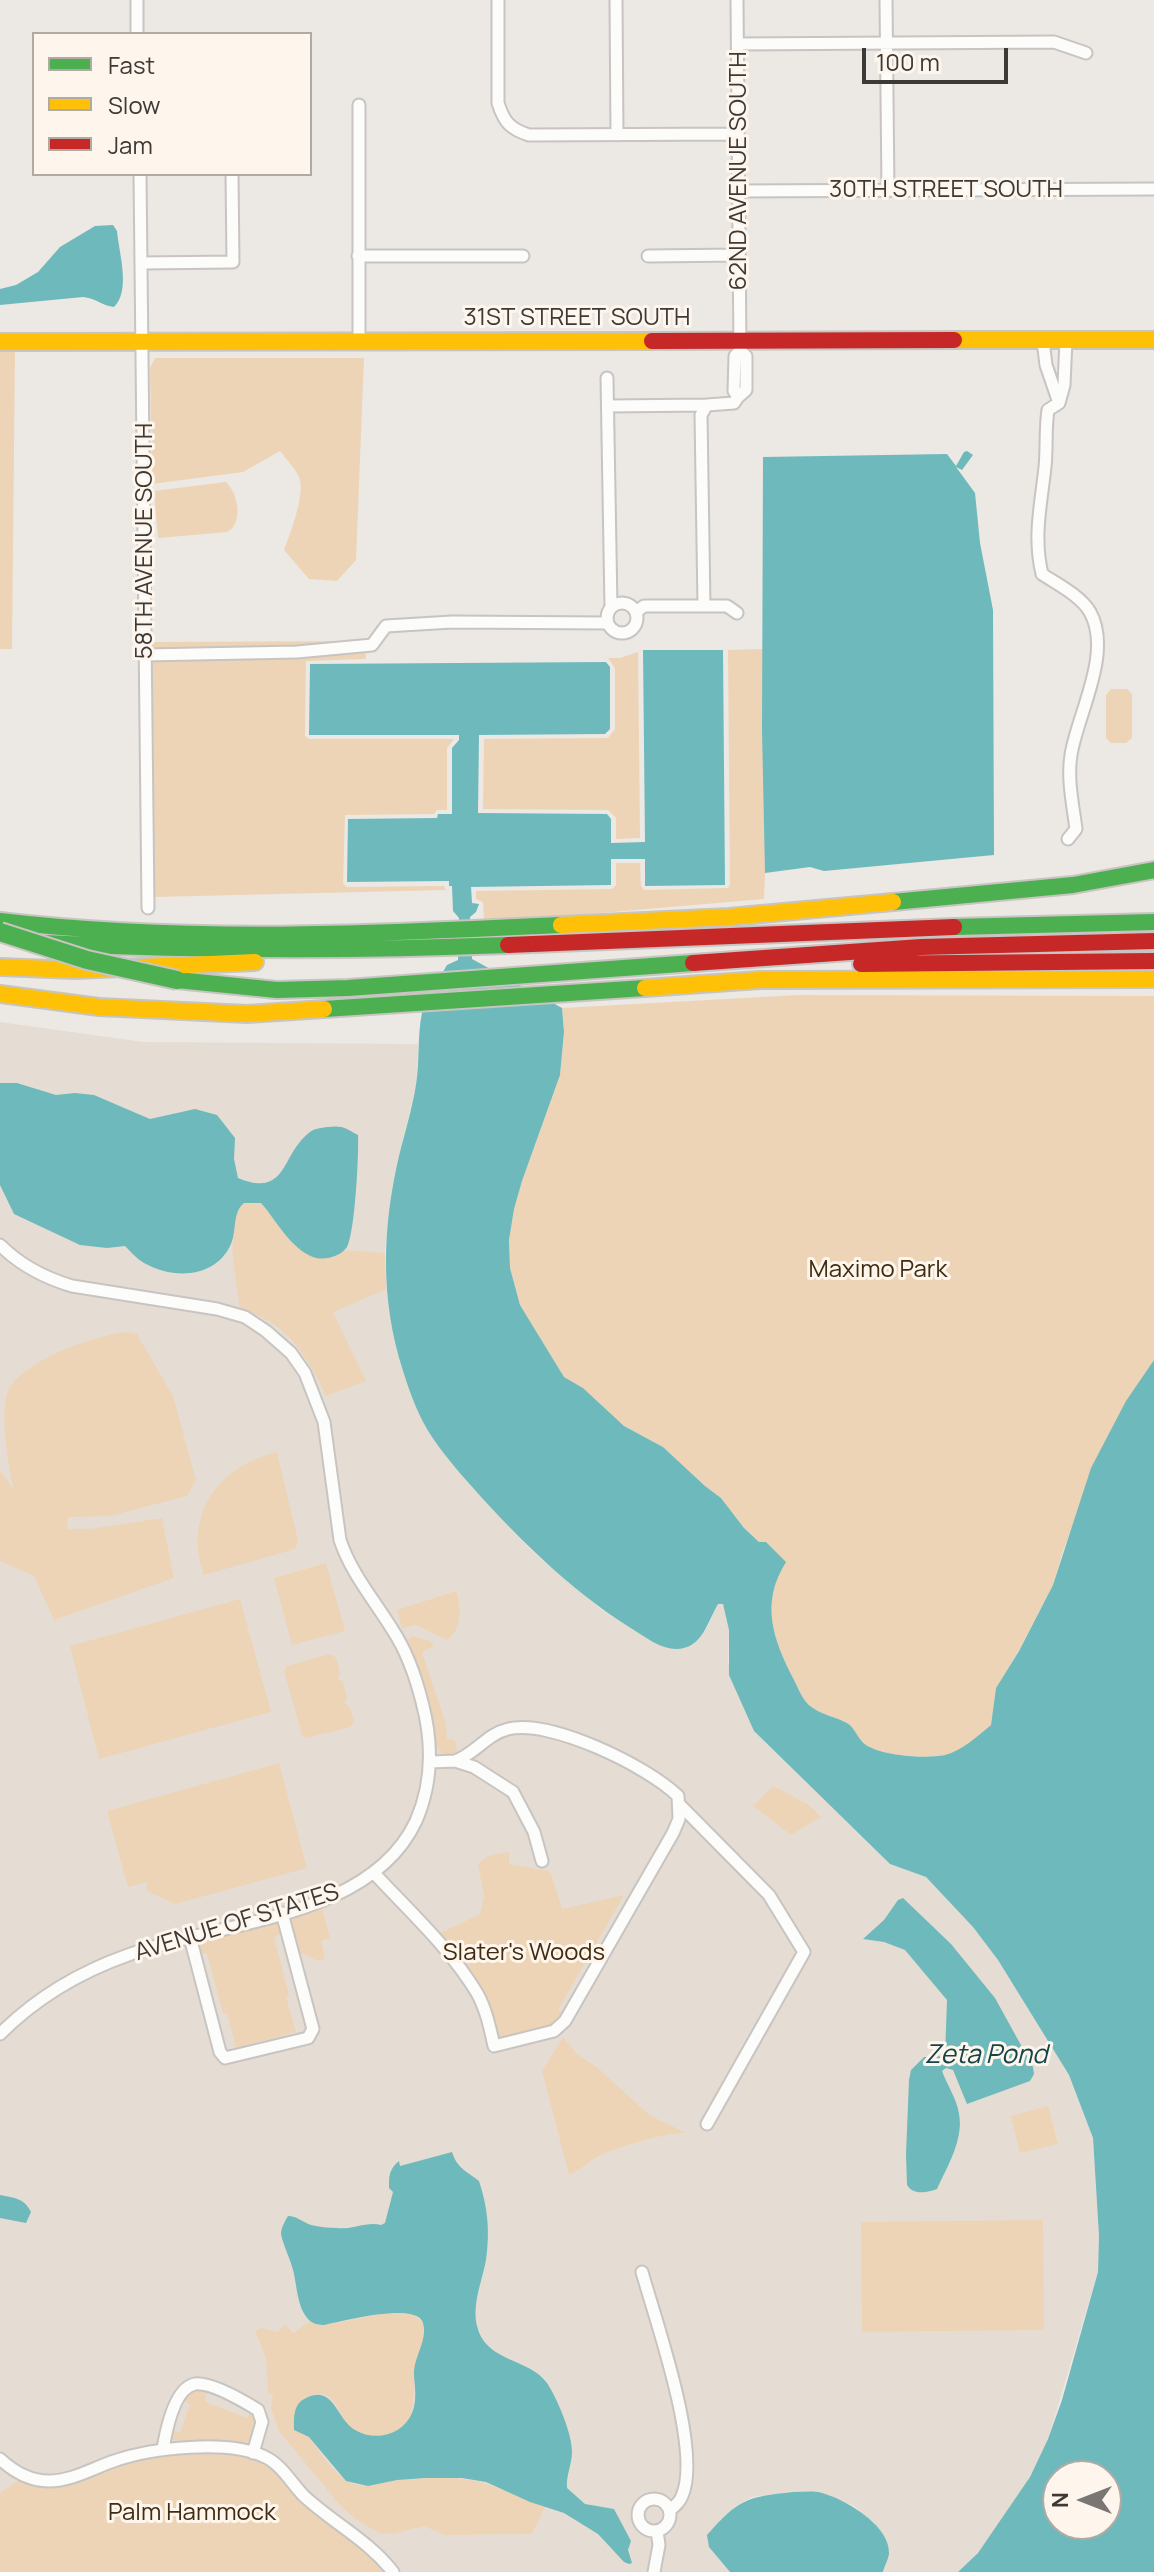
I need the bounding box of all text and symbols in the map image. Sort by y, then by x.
legend [32,32,312,176]
scale bar [866,32,1012,82]
text: 100 m [876,45,940,78]
text: Fast [108,48,155,81]
street label: 62ND AVENUE SOUTH [725,51,753,291]
text: Slow [108,88,161,121]
text: Jam [108,128,153,161]
street label: 30TH STREET SOUTH [829,176,1063,204]
street label: 31ST STREET SOUTH [463,304,691,332]
street label: 58TH AVENUE SOUTH [131,423,159,659]
park label: Maximo Park [809,1256,947,1284]
street label: AVENUE OF STATES [131,1878,343,1968]
park label: Slater's Woods [443,1939,605,1967]
water label: Zeta Pond [925,2040,1047,2072]
north arrow [1042,2460,1122,2540]
text: N [1045,2492,1075,2508]
park label: Palm Hammock [108,2499,276,2527]

